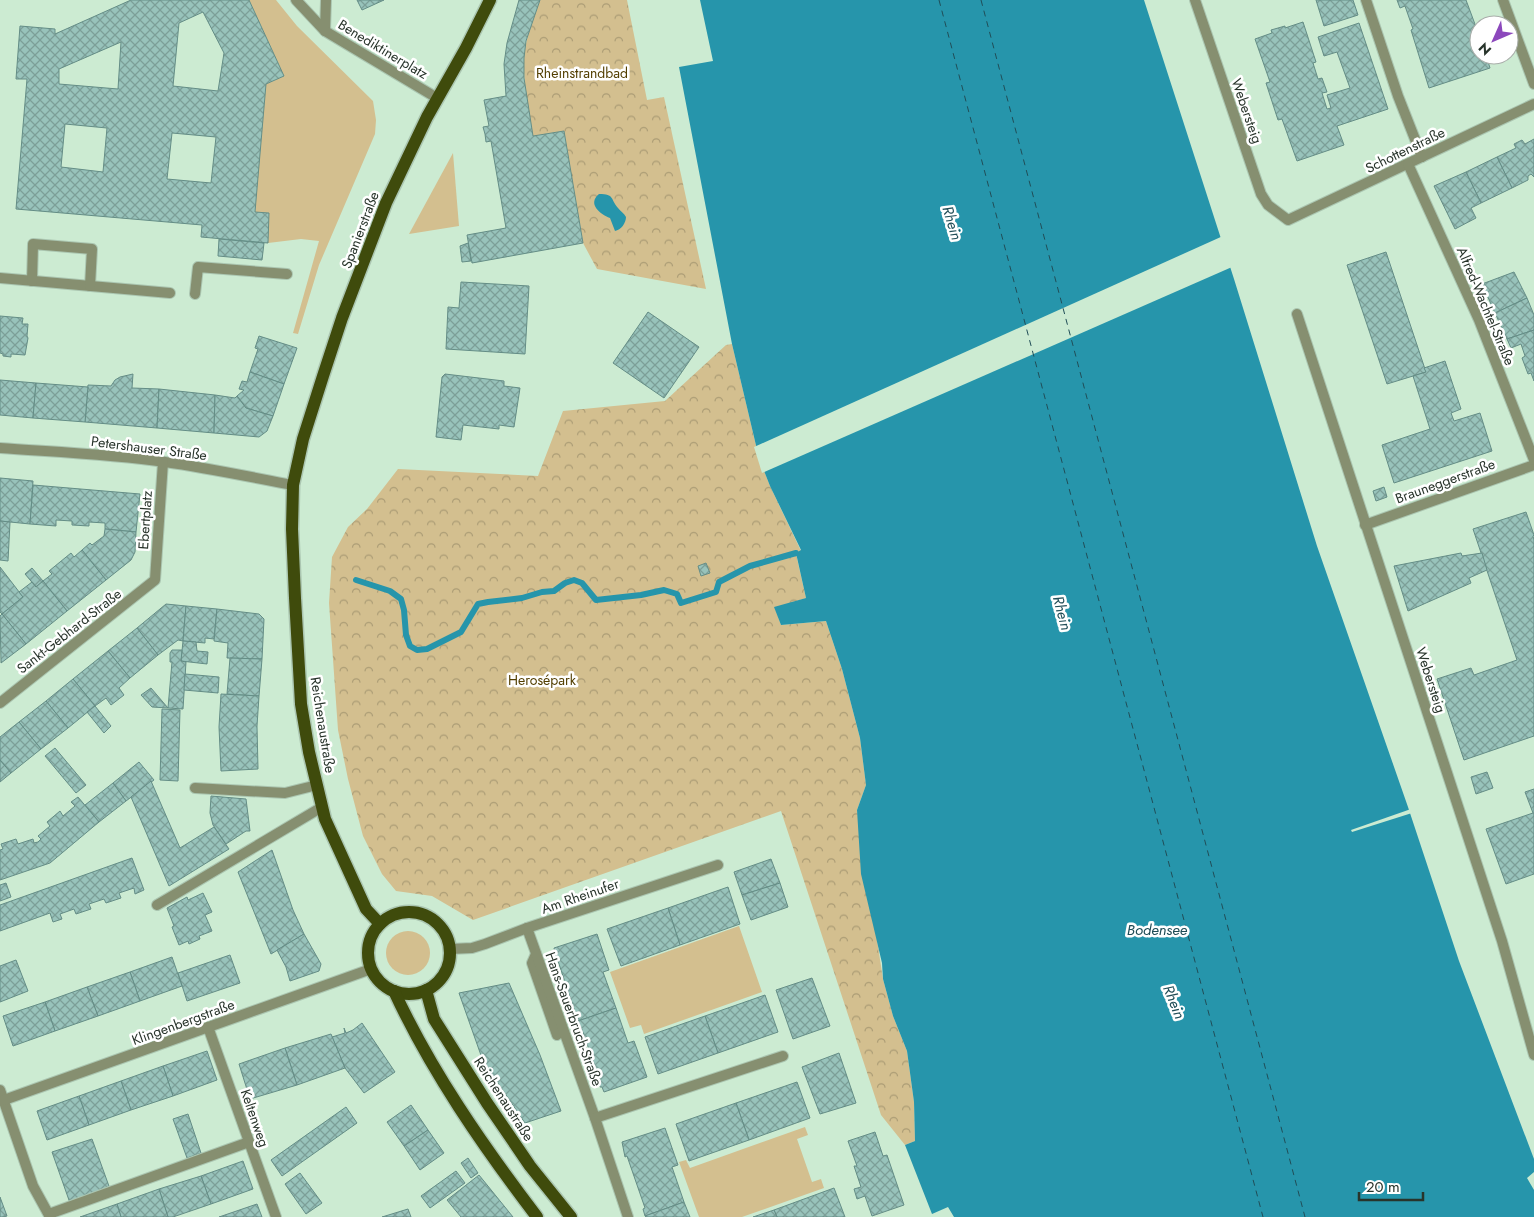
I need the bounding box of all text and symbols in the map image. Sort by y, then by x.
street label: Benediktinerplatz [334,14,432,84]
north arrow [1469,15,1519,65]
text: N [1474,38,1496,60]
park label: Rheinstrandbad [536,63,628,83]
street label: Webersteig [1227,76,1267,146]
street label: Schottenstraße [1362,122,1448,178]
street label: Spanierstraße [336,189,384,271]
water label: Rhein [936,203,968,243]
street label: Alfred-Wachtel-Straße [1452,244,1520,368]
street label: Petershauser Straße [90,431,208,465]
street label: Brauneggerstraße [1392,454,1498,508]
street label: Ebertplatz [133,489,157,550]
street label: Sankt-Gebhard-Straße [13,584,125,678]
water label: Rhein [1047,593,1077,633]
street label: Webersteig [1411,645,1451,715]
park label: Herosépark [508,670,577,690]
street label: Reichenaustraße [306,676,340,774]
street label: Am Rheinufer [538,873,622,919]
water label: Bodensee [1127,919,1188,941]
street label: Hans-Sauerbruch-Straße [540,949,608,1089]
water label: Rhein [1157,982,1191,1022]
street label: Klingenbergstraße [129,994,237,1050]
street label: Reichenaustraße [469,1053,539,1145]
street label: Keltenweg [236,1086,274,1150]
scale bar [1359,1170,1423,1202]
text: 20 m [1366,1176,1400,1198]

